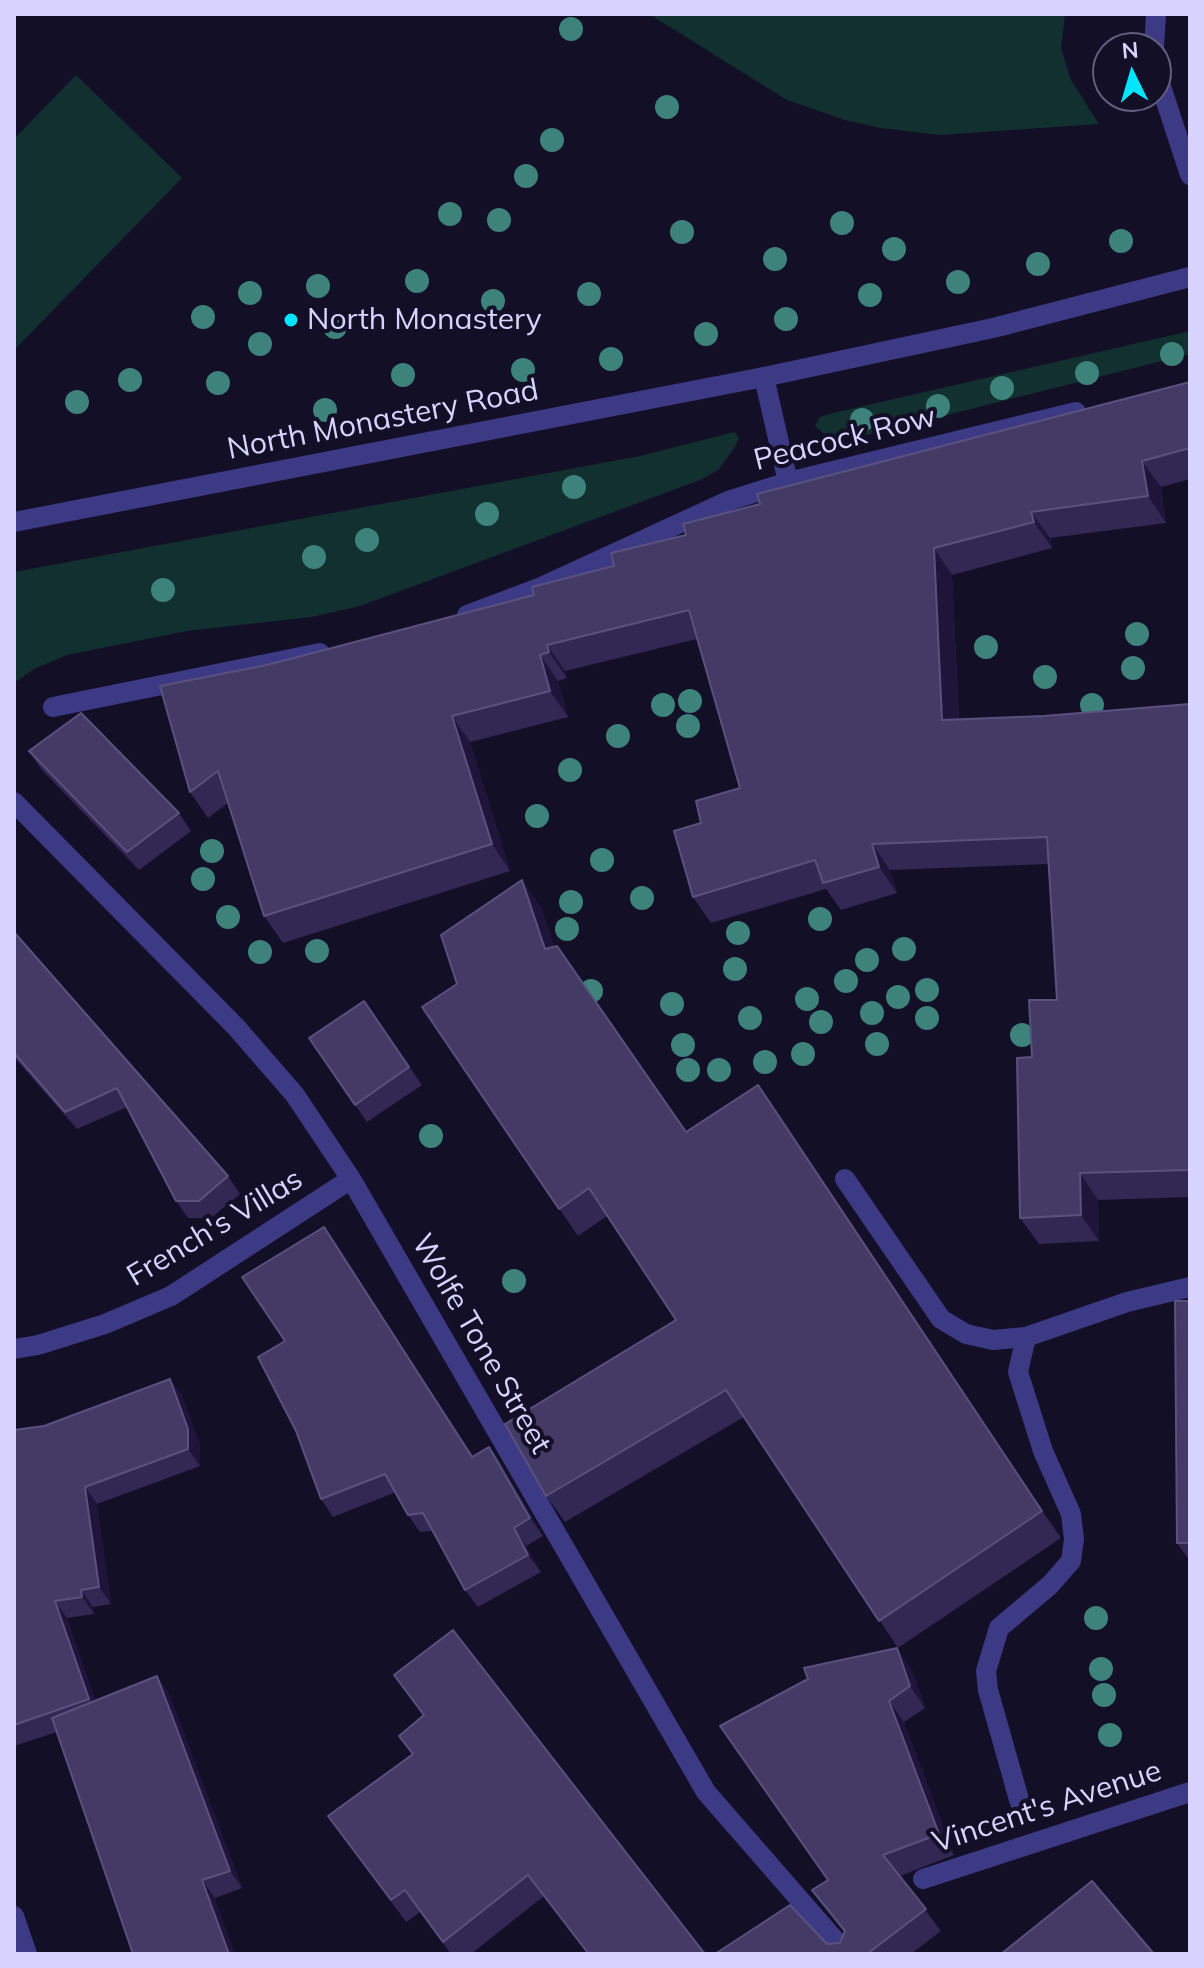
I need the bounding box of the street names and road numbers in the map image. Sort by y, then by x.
street label: North Monastery Road [224,372,542,468]
street label: Peacock Row [750,399,940,479]
street label: French's Villas [121,1162,309,1294]
street label: Wolfe Tone Street [404,1228,558,1460]
street label: Vincent's Avenue [928,1753,1166,1861]

